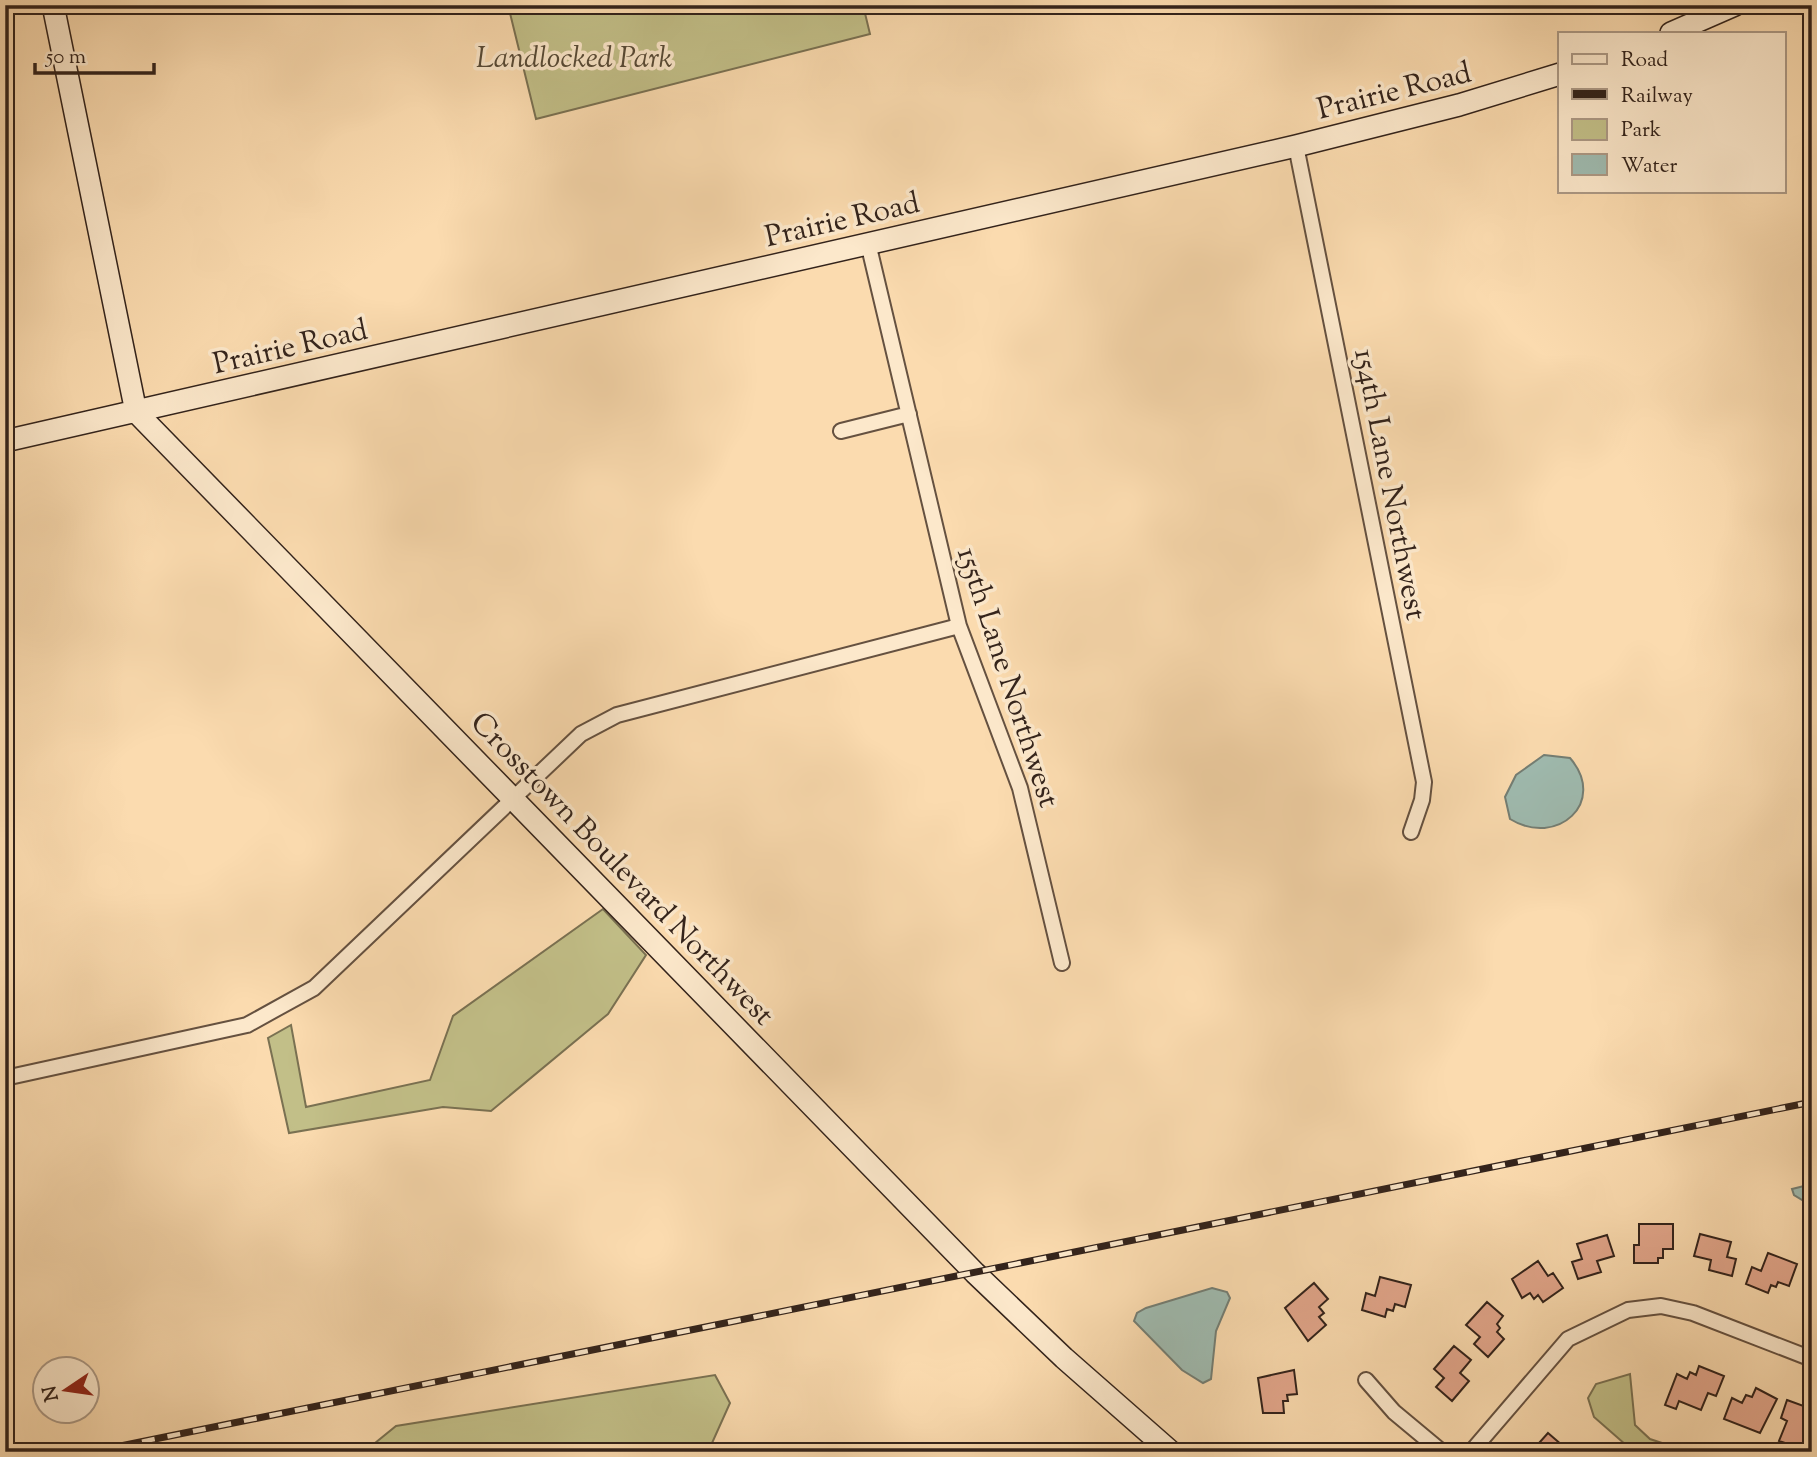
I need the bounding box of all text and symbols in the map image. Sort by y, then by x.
scale bar [35,32,154,76]
legend [1558,32,1786,192]
park label: Landlocked Park [476,38,672,81]
text: 50 m [45,43,86,73]
text: Road [1621,46,1668,76]
street label: Prairie Road [1313,53,1476,132]
text: Railway [1621,82,1693,112]
text: Park [1621,116,1662,146]
text: Water [1621,152,1678,182]
street label: Prairie Road [761,183,924,260]
street label: Prairie Road [209,310,372,387]
street label: 154th Lane Northwest [1341,345,1436,624]
street label: 155th Lane Northwest [944,542,1069,813]
street label: Crosstown Boulevard Northwest [459,703,783,1036]
north arrow [32,1356,102,1426]
text: N [37,1383,67,1404]

